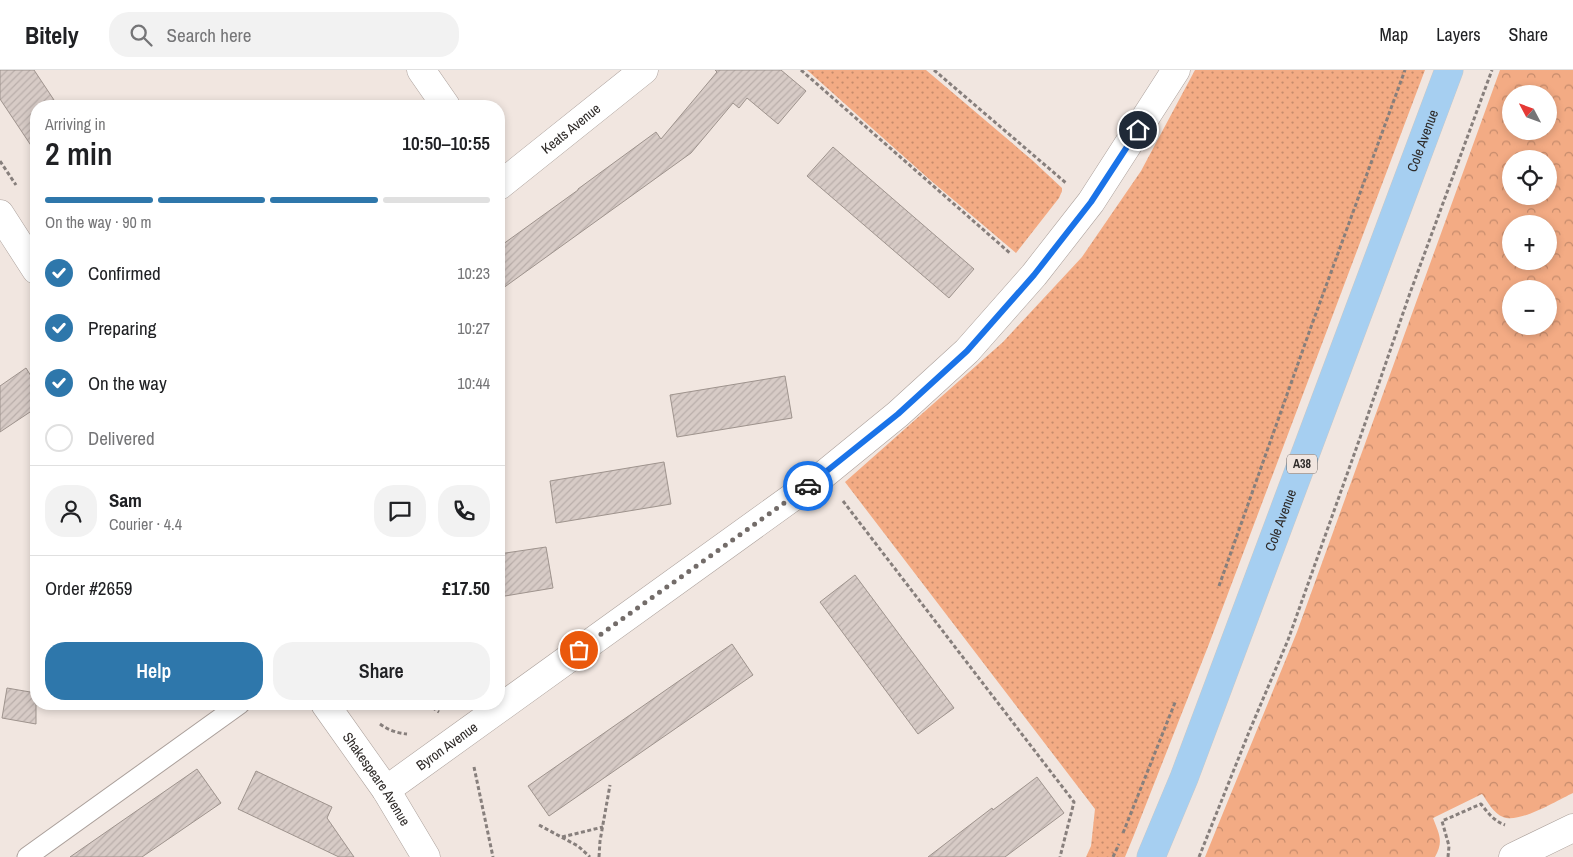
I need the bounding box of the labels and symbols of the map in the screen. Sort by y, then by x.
north arrow [1502,85,1558,140]
street label: Keats Avenue [538,99,604,158]
street label: Cole Avenue [1403,107,1442,174]
pin [1117,109,1159,151]
road number: A38 [1287,454,1317,474]
courier [783,461,833,511]
street label: Cole Avenue [1261,487,1300,554]
pin [558,629,600,671]
street label: Byron Avenue [413,718,481,774]
street label: Shakespeare Avenue [339,729,414,829]

